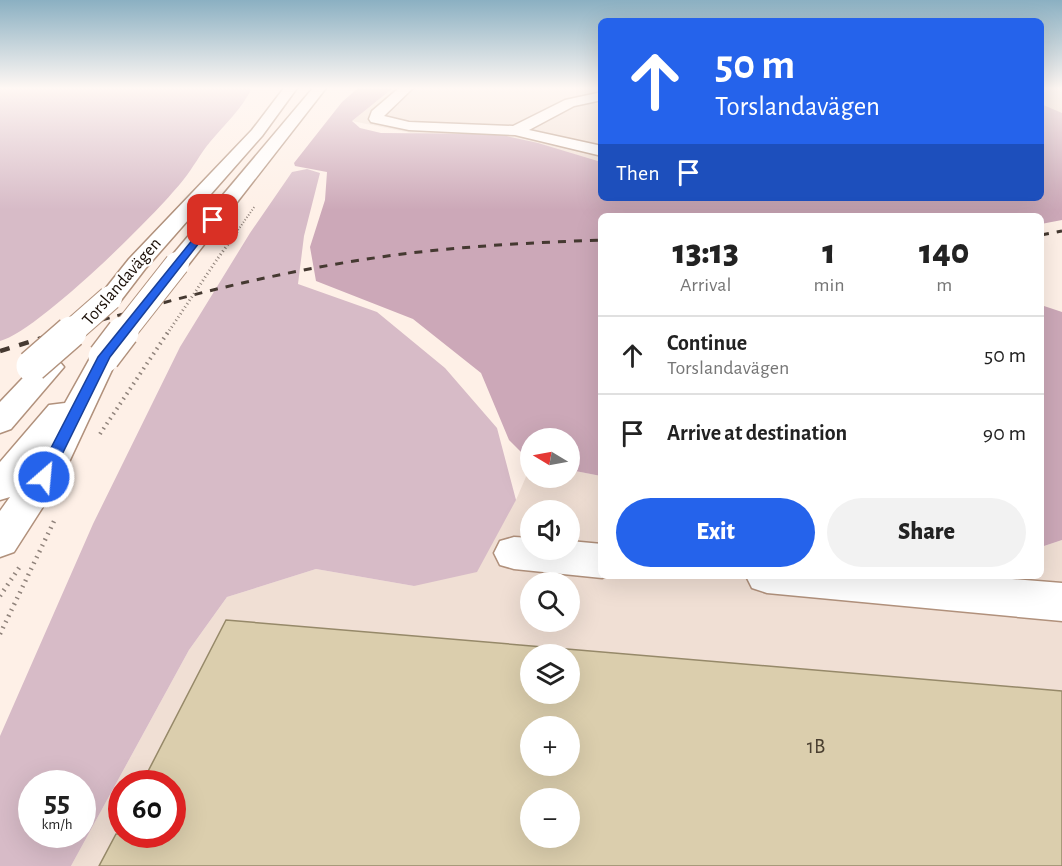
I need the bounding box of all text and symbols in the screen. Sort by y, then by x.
icon: ahead [616,42,694,120]
text: 50 m [715,44,795,86]
text: Torslandavägen [715,93,880,120]
icon: arrive [672,156,705,189]
text: Then [616,162,660,184]
pin [187,194,238,245]
icon: arrive [196,203,229,236]
text: 13:13 [673,234,739,270]
text: 1 [822,234,836,270]
text: 140 [919,234,969,270]
street label: Torslandavägen [79,235,165,329]
text: Arrival [680,275,731,295]
text: min [813,275,845,295]
text: m [936,275,952,295]
text: Continue [667,332,747,354]
icon: ahead [616,339,649,372]
text: 50 m [984,344,1026,366]
text: Torslandavägen [667,358,789,378]
icon: arrive [616,417,649,450]
text: Arrive at destination [667,422,847,444]
text: 90 m [983,422,1026,444]
north arrow [520,428,580,488]
map controls [520,428,580,848]
position arrow [12.0,445,76.0,509]
button: Exit [616,498,815,567]
button: Share [827,498,1026,567]
button: sound [520,500,580,560]
button: search [520,572,580,632]
button: layers [520,644,580,704]
button: + [520,716,580,776]
house number: 1B [807,736,825,757]
speed limit sign: 60 [108,770,186,848]
text: 55 [44,787,70,817]
button: − [520,788,580,848]
text: km/h [42,817,72,832]

